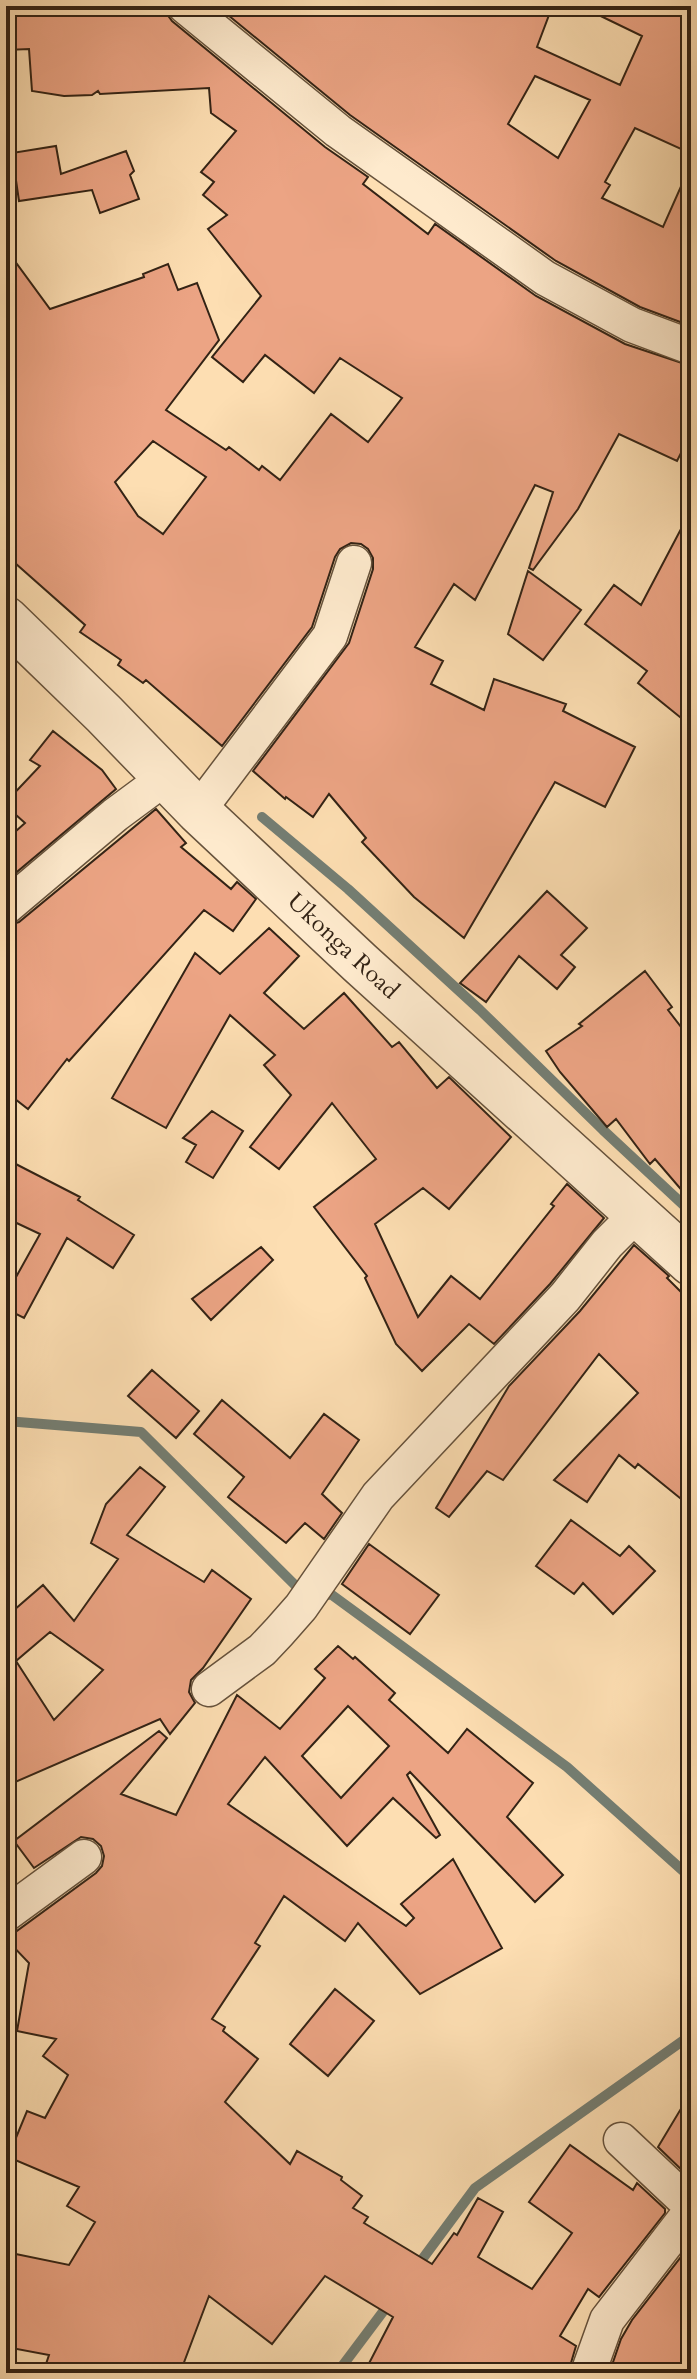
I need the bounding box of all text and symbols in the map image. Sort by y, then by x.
street label: Ukonga Road [280,885,406,1007]

